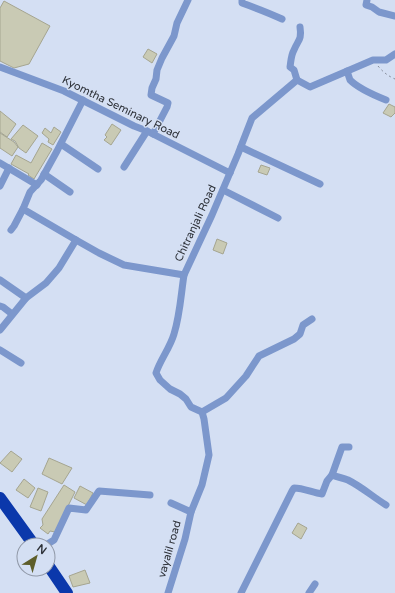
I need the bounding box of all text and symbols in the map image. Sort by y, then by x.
street label: Kyomtha Seminary Road [60,73,182,142]
street label: Chitranjali Road [172,183,219,264]
street label: vayalil road [155,519,184,579]
north arrow [16,537,56,577]
text: N [34,542,49,557]

